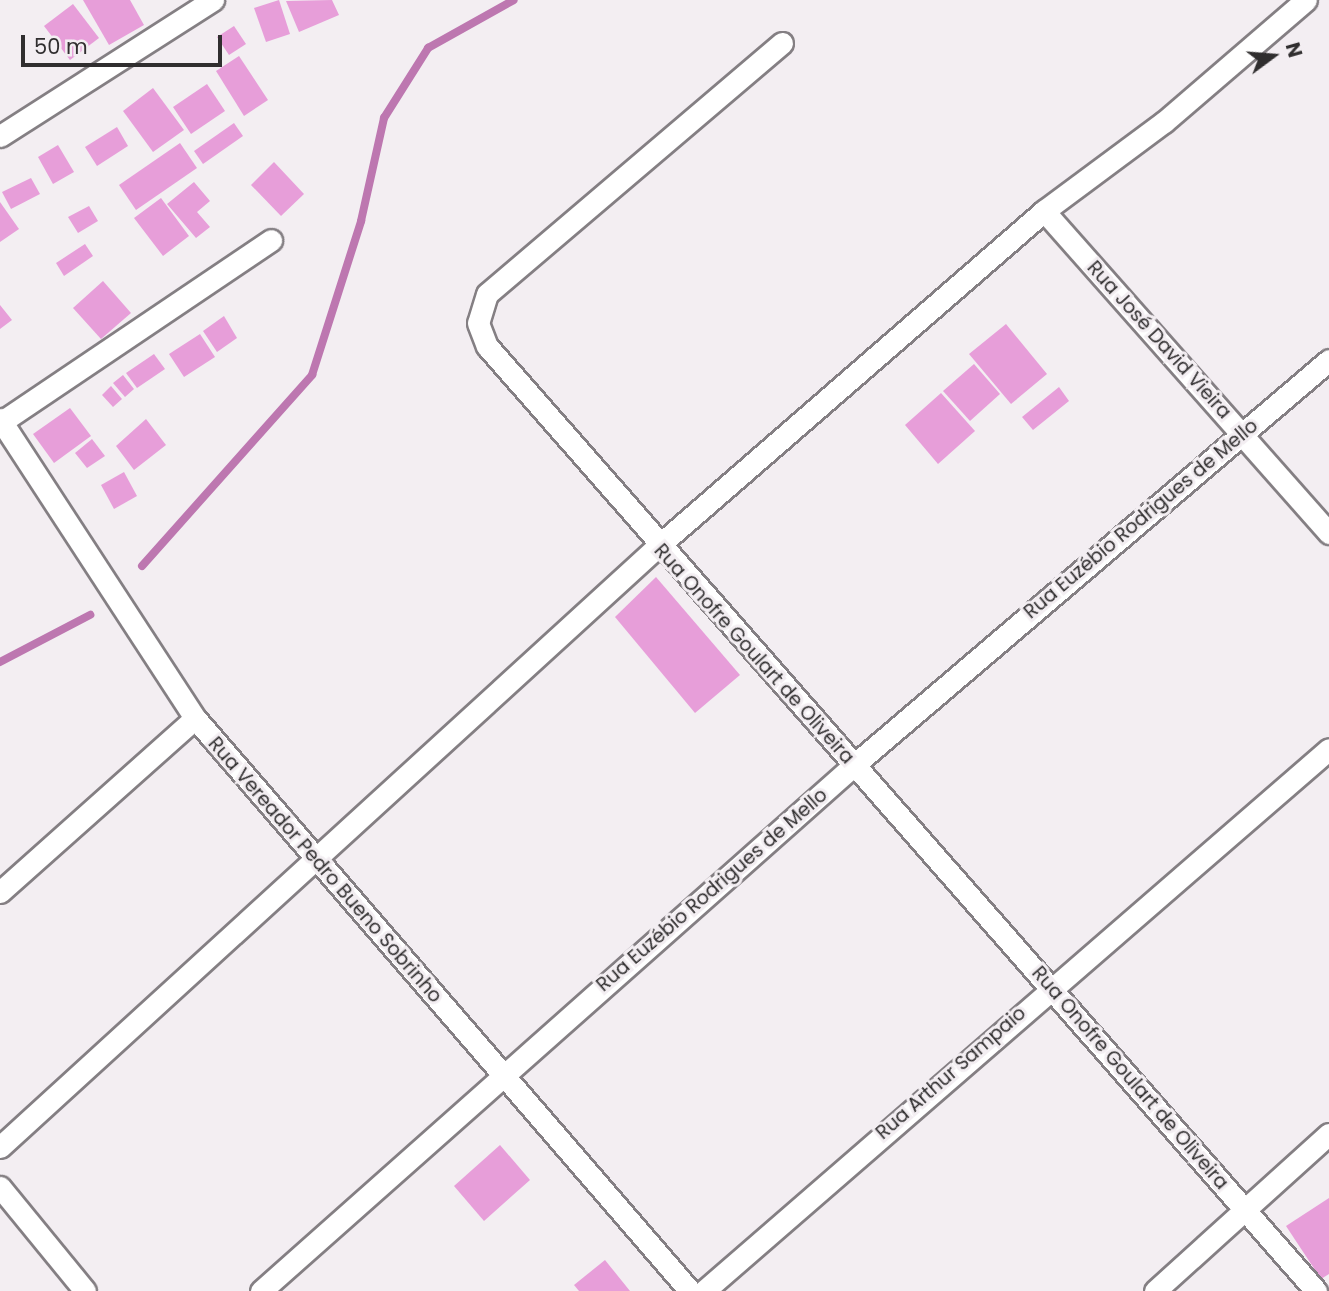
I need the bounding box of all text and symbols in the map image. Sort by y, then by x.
scale bar [24,21,226,65]
north arrow [1238,21,1308,91]
text: 50 m [34,32,88,61]
text: N [1279,39,1309,61]
street label: Rua José David Vieira [1082,257,1236,423]
street label: Rua Euzébio Rodrigues de Mello [1019,414,1263,624]
street label: Rua Onofre Goulart de Oliveira [649,539,859,769]
street label: Rua Vereador Pedro Bueno Sobrinho [203,733,447,1007]
street label: Rua Euzébio Rodrigues de Mello [592,784,832,996]
street label: Rua Onofre Goulart de Oliveira [1027,962,1233,1194]
street label: Rua Arthur Sampaio [871,1002,1031,1144]

